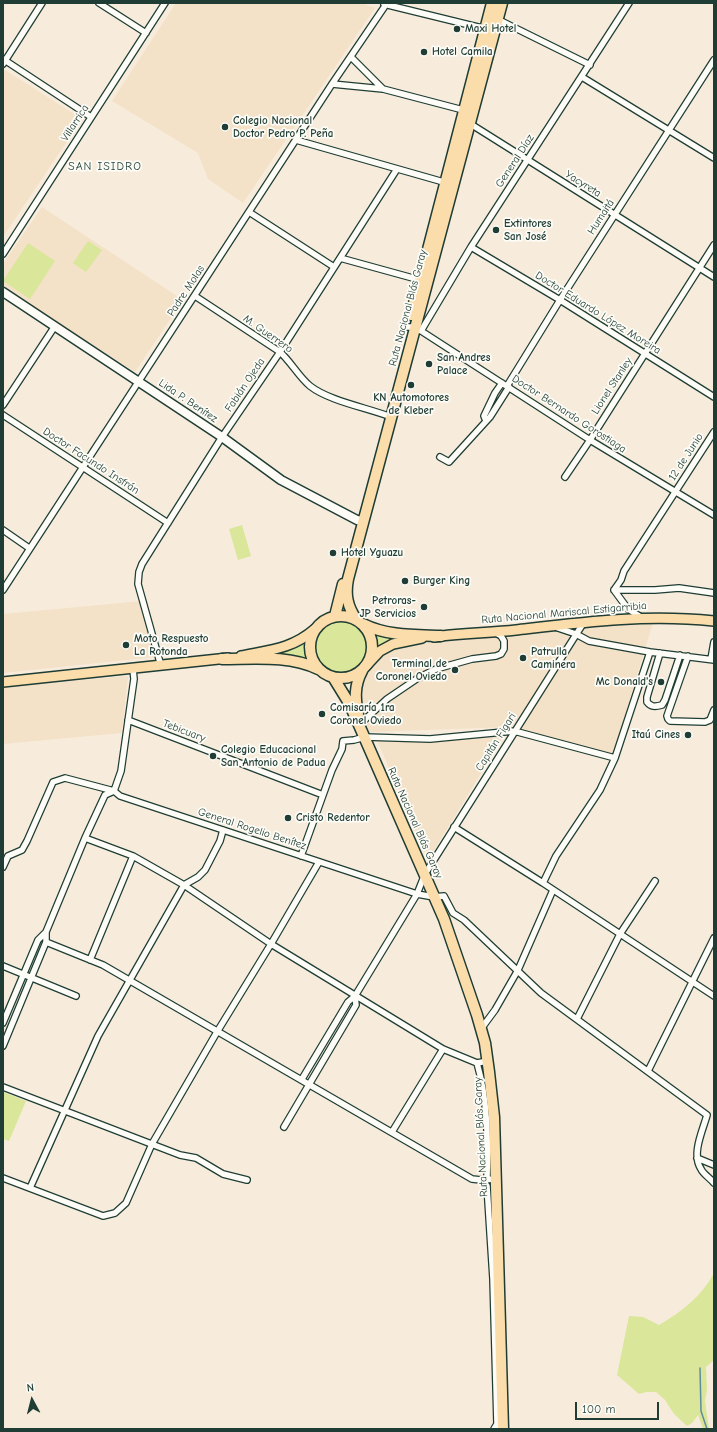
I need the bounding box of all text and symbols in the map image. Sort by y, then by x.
place label: Maxi Hotel [465,22,516,36]
marker: Maxi Hotel [452,24,462,34]
place label: Hotel Camila [432,45,493,59]
marker: Hotel Camila [419,47,429,57]
street label: Villarrica [58,102,92,144]
place label: Colegio Nacional Doctor Pedro P. Peña [233,114,333,140]
marker: Colegio Nacional Doctor Pedro P. Peña [220,122,230,132]
street label: General Díaz [493,132,537,190]
district label: SAN ISIDRO [68,160,142,174]
street label: Yacyreta [563,168,603,200]
street label: Humaitá [585,197,617,237]
place label: Extintores San José [504,217,551,243]
marker: Extintores San José [491,225,501,235]
street label: Ruta Nacional Blás Garay [386,248,430,368]
street label: Padre Molas [165,263,207,319]
street label: Doctor Eduardo López Moreira [533,269,663,357]
street label: M. Guerrero [241,312,295,356]
place label: San Andres Palace [437,351,490,377]
street label: Lionel Stanley [589,355,635,417]
street label: Fabián Ojeda [222,356,268,414]
marker: San Andres Palace [424,359,434,369]
street label: Doctor Bernardo Gorostiaga [509,372,629,456]
street label: Lida P. Benítez [156,377,220,425]
marker: KN Automotores de Kleber [406,380,416,390]
place label: KN Automotores de Kleber [373,391,449,417]
street label: Doctor Facundo Insfrán [40,425,142,497]
street label: 12 de Junio [666,431,706,483]
place label: Hotel Yguazu [341,546,403,560]
marker: Hotel Yguazu [328,548,338,558]
place label: Burger King [413,574,470,588]
marker: Burger King [400,576,410,586]
place label: Petroras- JP Servicios [359,594,416,620]
street label: Ruta Nacional Mariscal Estigarribia [481,599,647,627]
marker: Petroras- JP Servicios [419,602,429,612]
place label: Moto Respuesto La Rotonda [134,632,208,658]
marker: Moto Respuesto La Rotonda [121,640,131,650]
place label: Patrulla Caminera [531,645,576,671]
marker: Patrulla Caminera [518,653,528,663]
place label: Terminal de Coronel Oviedo [376,657,447,683]
marker: Terminal de Coronel Oviedo [450,665,460,675]
place label: Mc Donald's [596,675,653,689]
marker: Mc Donald's [656,677,666,687]
place label: Comisaría 1ra Coronel Oviedo [330,701,401,727]
marker: Comisaría 1ra Coronel Oviedo [317,709,327,719]
street label: Capitán Figari [473,710,519,774]
street label: Tebicuary [161,717,207,745]
place label: Itaú Cines [632,728,680,742]
marker: Itaú Cines [683,730,693,740]
place label: Colegio Educacional San Antonio de Padua [221,743,326,769]
marker: Colegio Educacional San Antonio de Padua [208,751,218,761]
street label: Ruta Nacional Blás Garay [385,765,445,881]
street label: General Rogelio Benítez [196,805,308,853]
place label: Cristo Redentor [296,811,370,825]
marker: Cristo Redentor [283,813,293,823]
street label: Ruta Nacional Blás Garay [471,1077,491,1197]
north arrow [12,1380,52,1420]
text: N [26,1381,35,1394]
scale bar [577,1394,661,1420]
text: 100 m [582,1402,615,1416]

